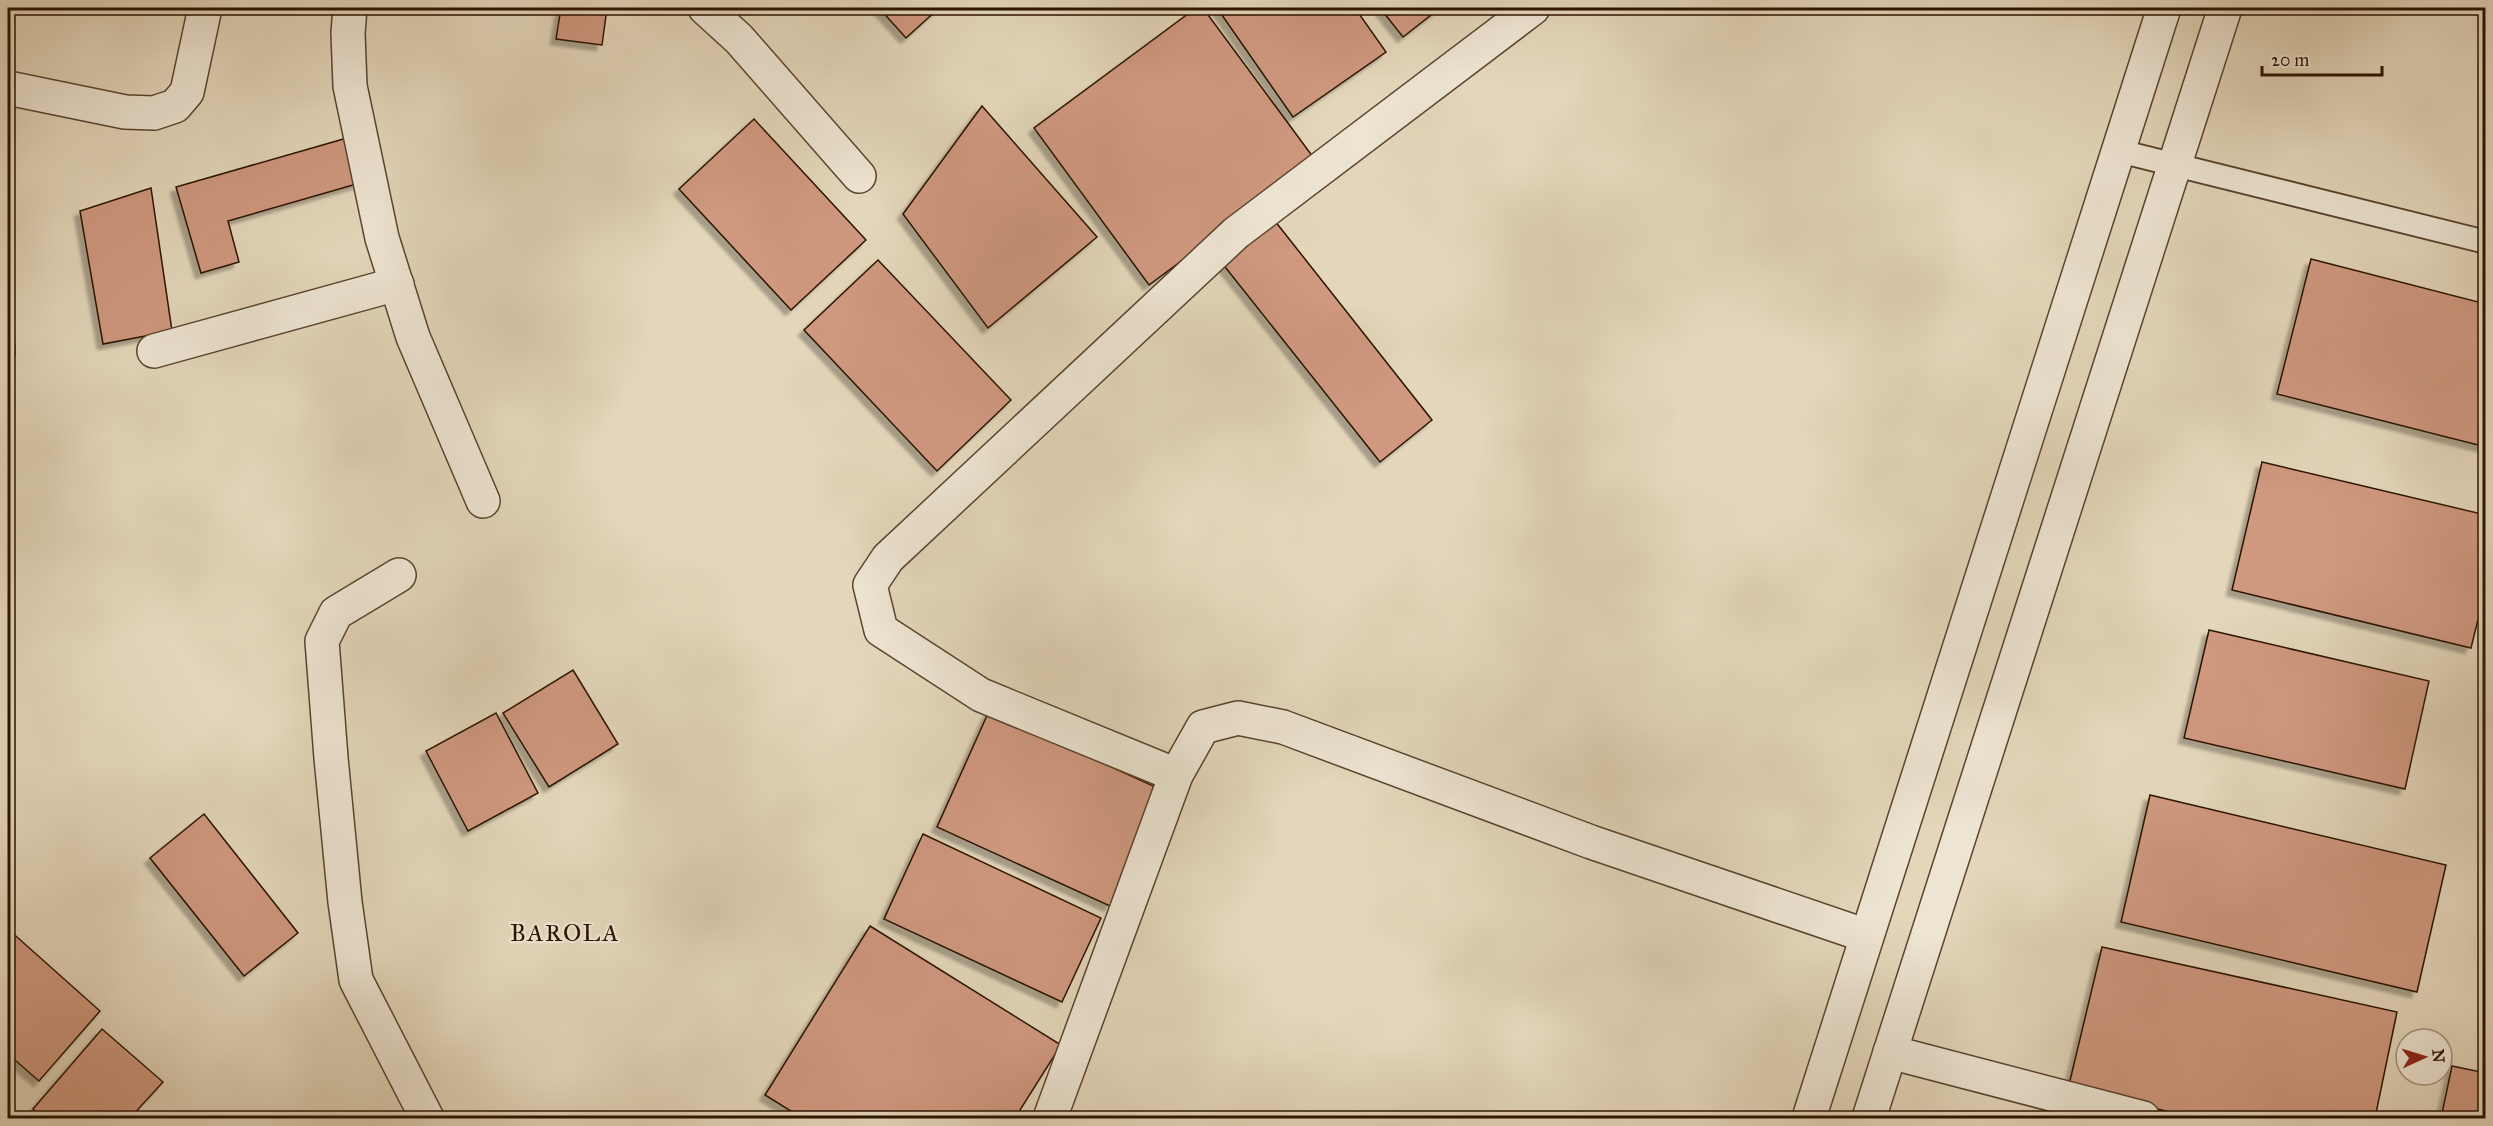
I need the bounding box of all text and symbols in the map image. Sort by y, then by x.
scale bar [2262,39,2382,77]
text: 20 m [2271,49,2309,71]
district label: BAROLA [510,918,620,948]
north arrow [2394,1027,2454,1087]
text: N [2429,1049,2448,1064]

